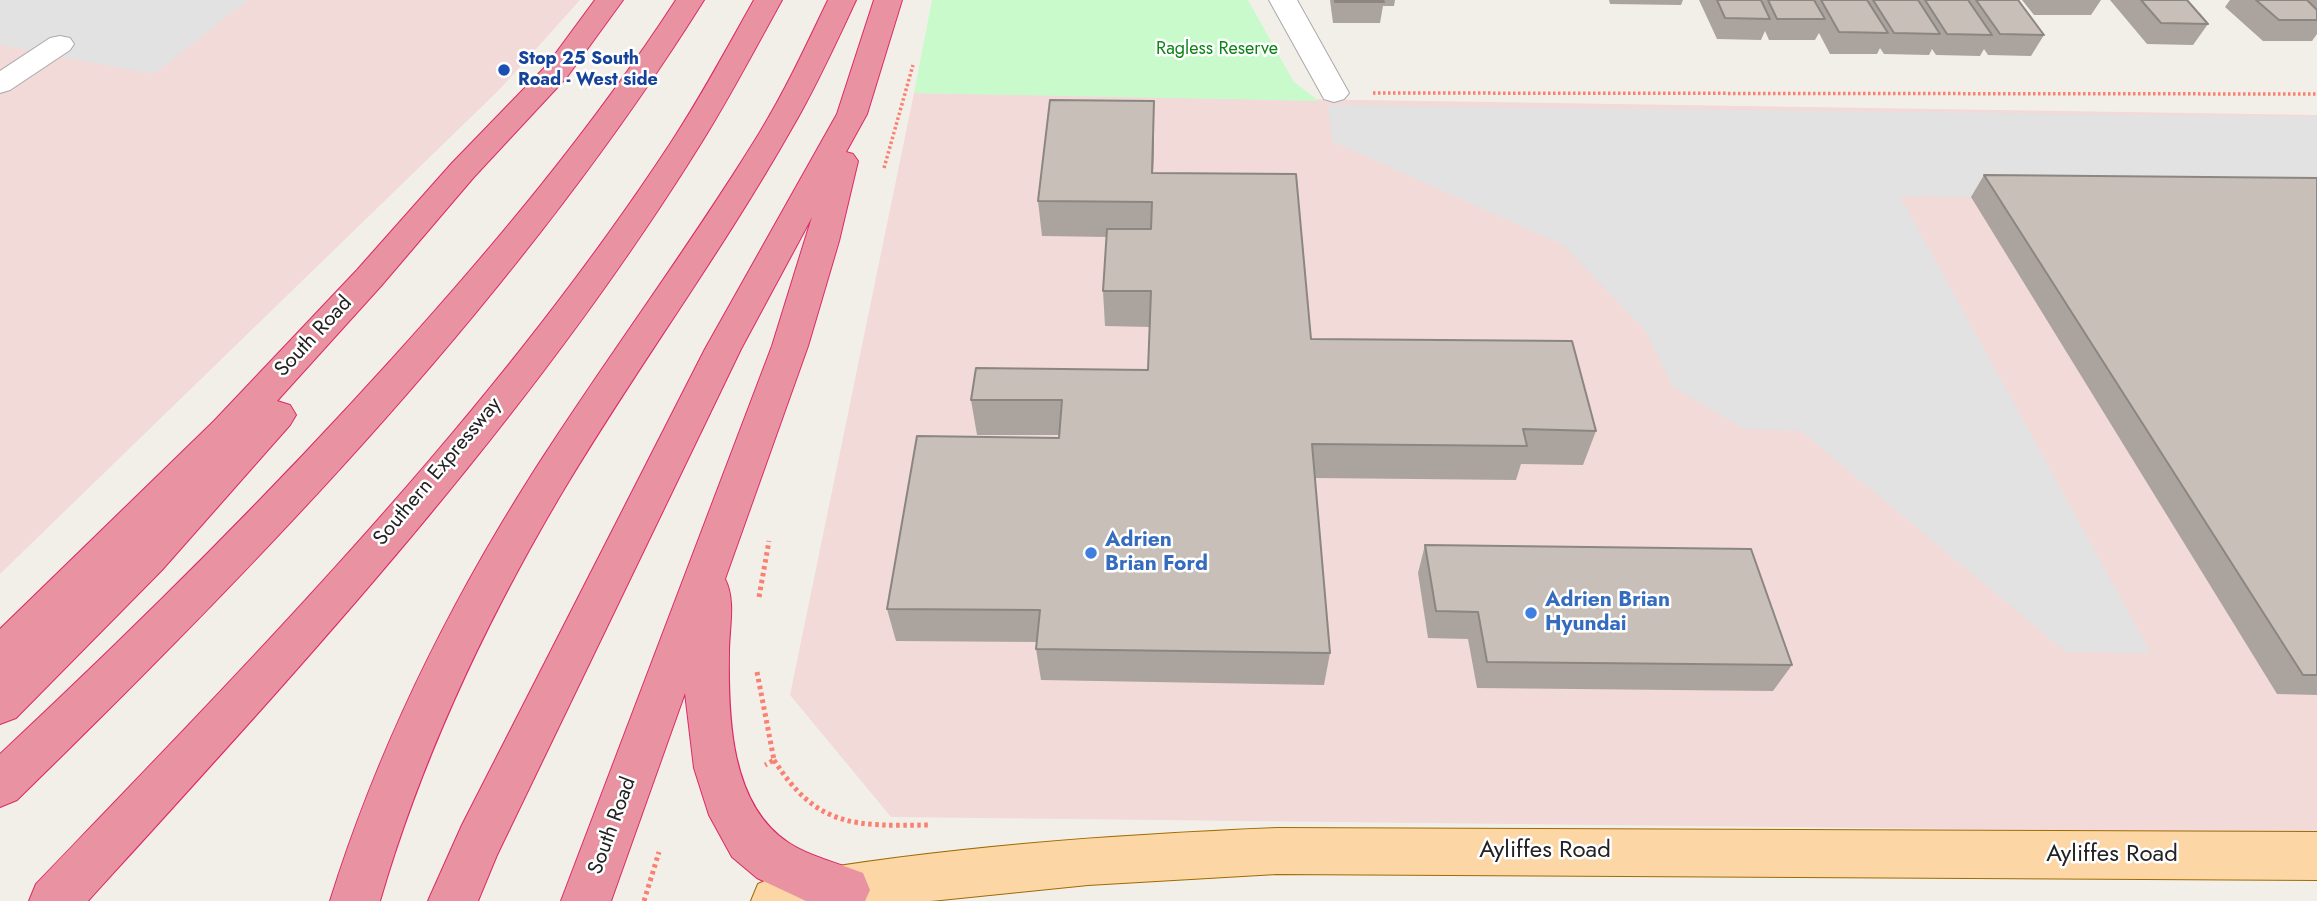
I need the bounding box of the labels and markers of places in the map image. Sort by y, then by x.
place label: Stop 25 South Road - West side [518,49,658,92]
marker: Stop 25 South Road - West side [496,62,512,78]
place label: Adrien Brian Ford [1105,528,1208,578]
marker: Adrien Brian Ford [1083,545,1099,561]
place label: Adrien Brian Hyundai [1545,588,1670,638]
marker: Adrien Brian Hyundai [1523,605,1539,621]

